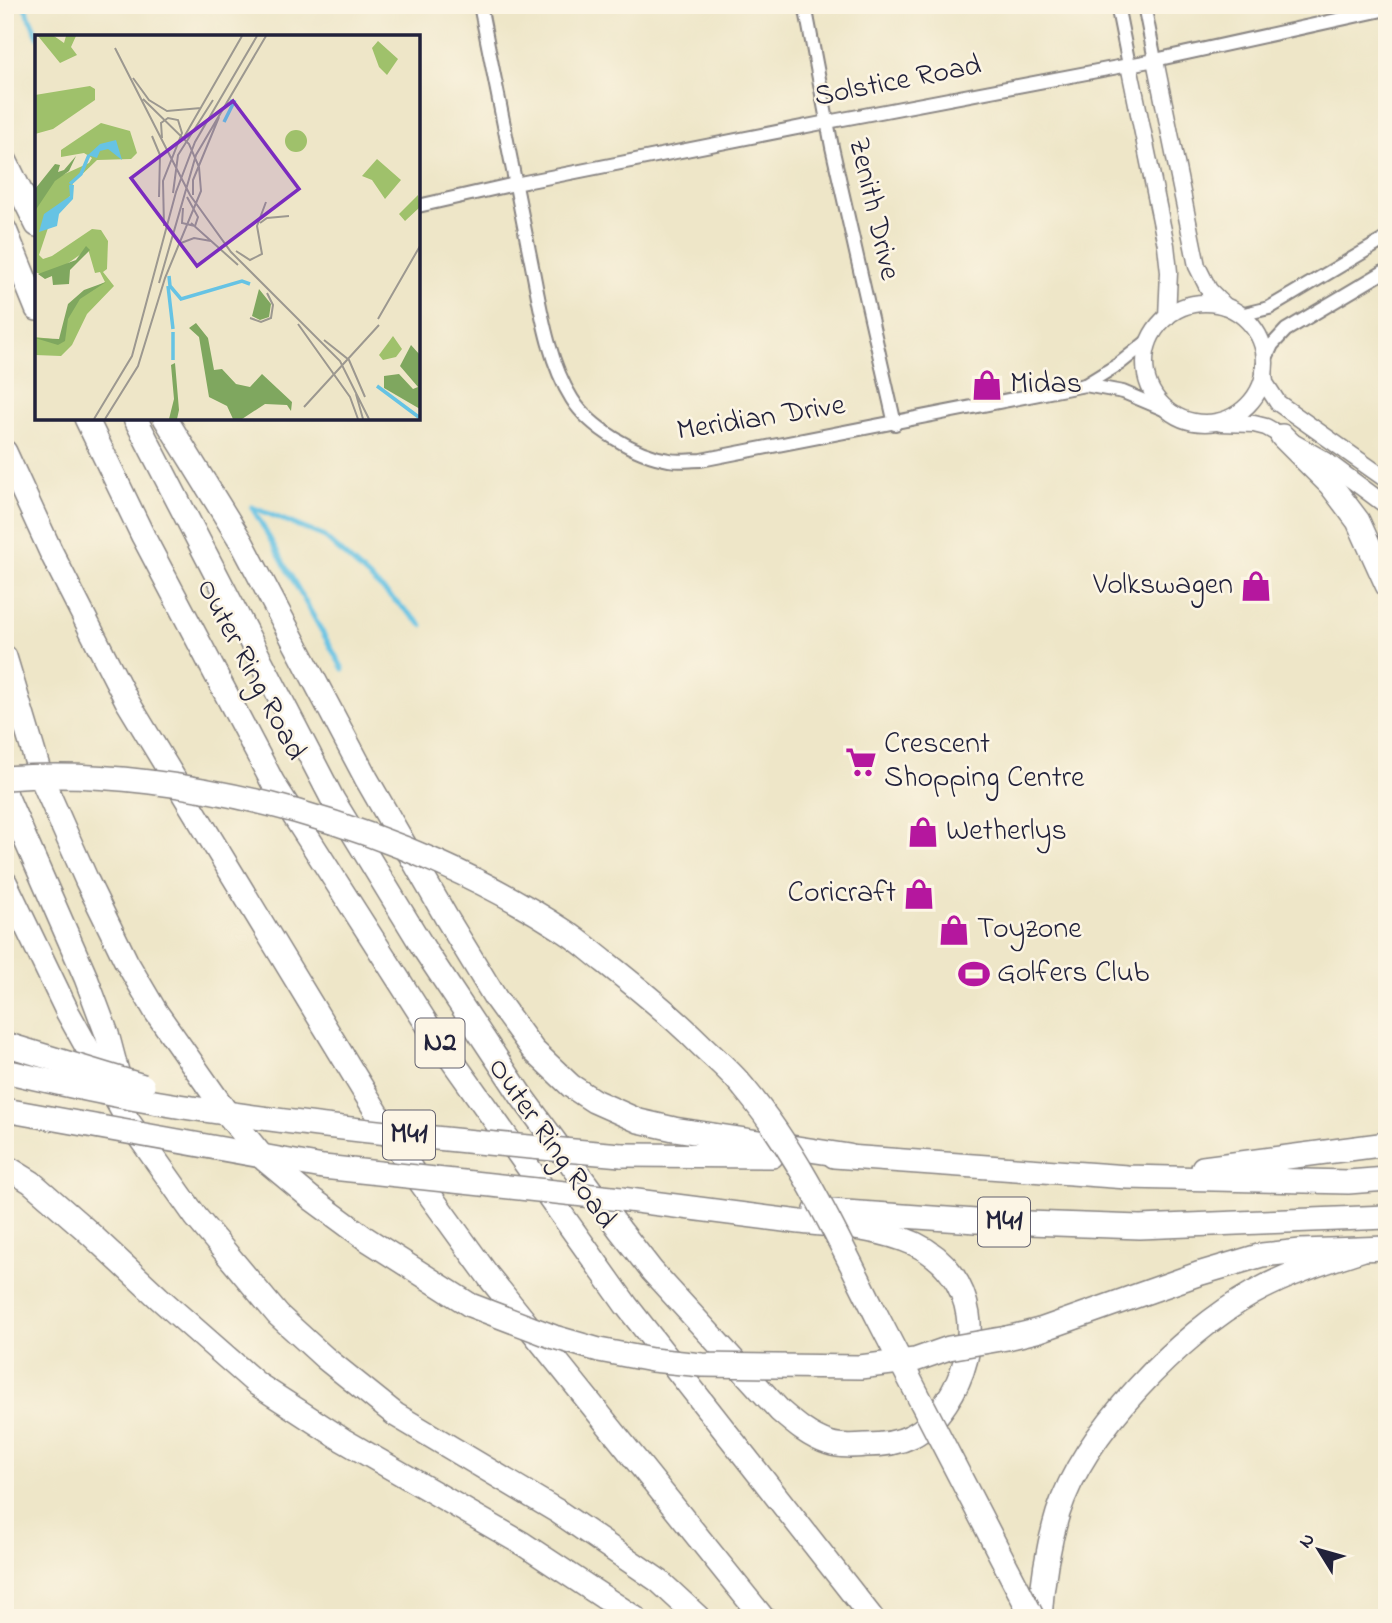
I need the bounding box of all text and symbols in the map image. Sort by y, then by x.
inset map [35,35,420,420]
street label: Solstice Road [811,44,985,120]
street label: Zenith Drive [835,133,911,285]
place label: Midas [1010,363,1082,407]
shop icon: Midas [970,368,1004,402]
street label: Meridian Drive [674,384,849,454]
place label: Volkswagen [1092,564,1233,608]
shop icon: Volkswagen [1239,569,1273,603]
street label: Outer Ring Road [184,571,316,769]
place label: Crescent Shopping Centre [884,723,1085,801]
supermarket icon: Crescent Shopping Centre [844,745,878,779]
place label: Wetherlys [946,810,1067,854]
shop icon: Wetherlys [906,815,940,849]
place label: Coricraft [788,872,896,916]
shop icon: Coricraft [902,877,936,911]
place label: Toyzone [977,908,1082,952]
shop icon: Toyzone [937,913,971,947]
place label: Golfers Club [997,952,1150,996]
sports icon: Golfers Club [957,957,991,991]
road number: N2 [416,1018,464,1068]
street label: Outer Ring Road [476,1049,626,1239]
road number: M41 [383,1110,435,1160]
road number: M41 [978,1198,1030,1246]
north arrow [1284,1514,1354,1584]
text: N [1293,1528,1322,1555]

